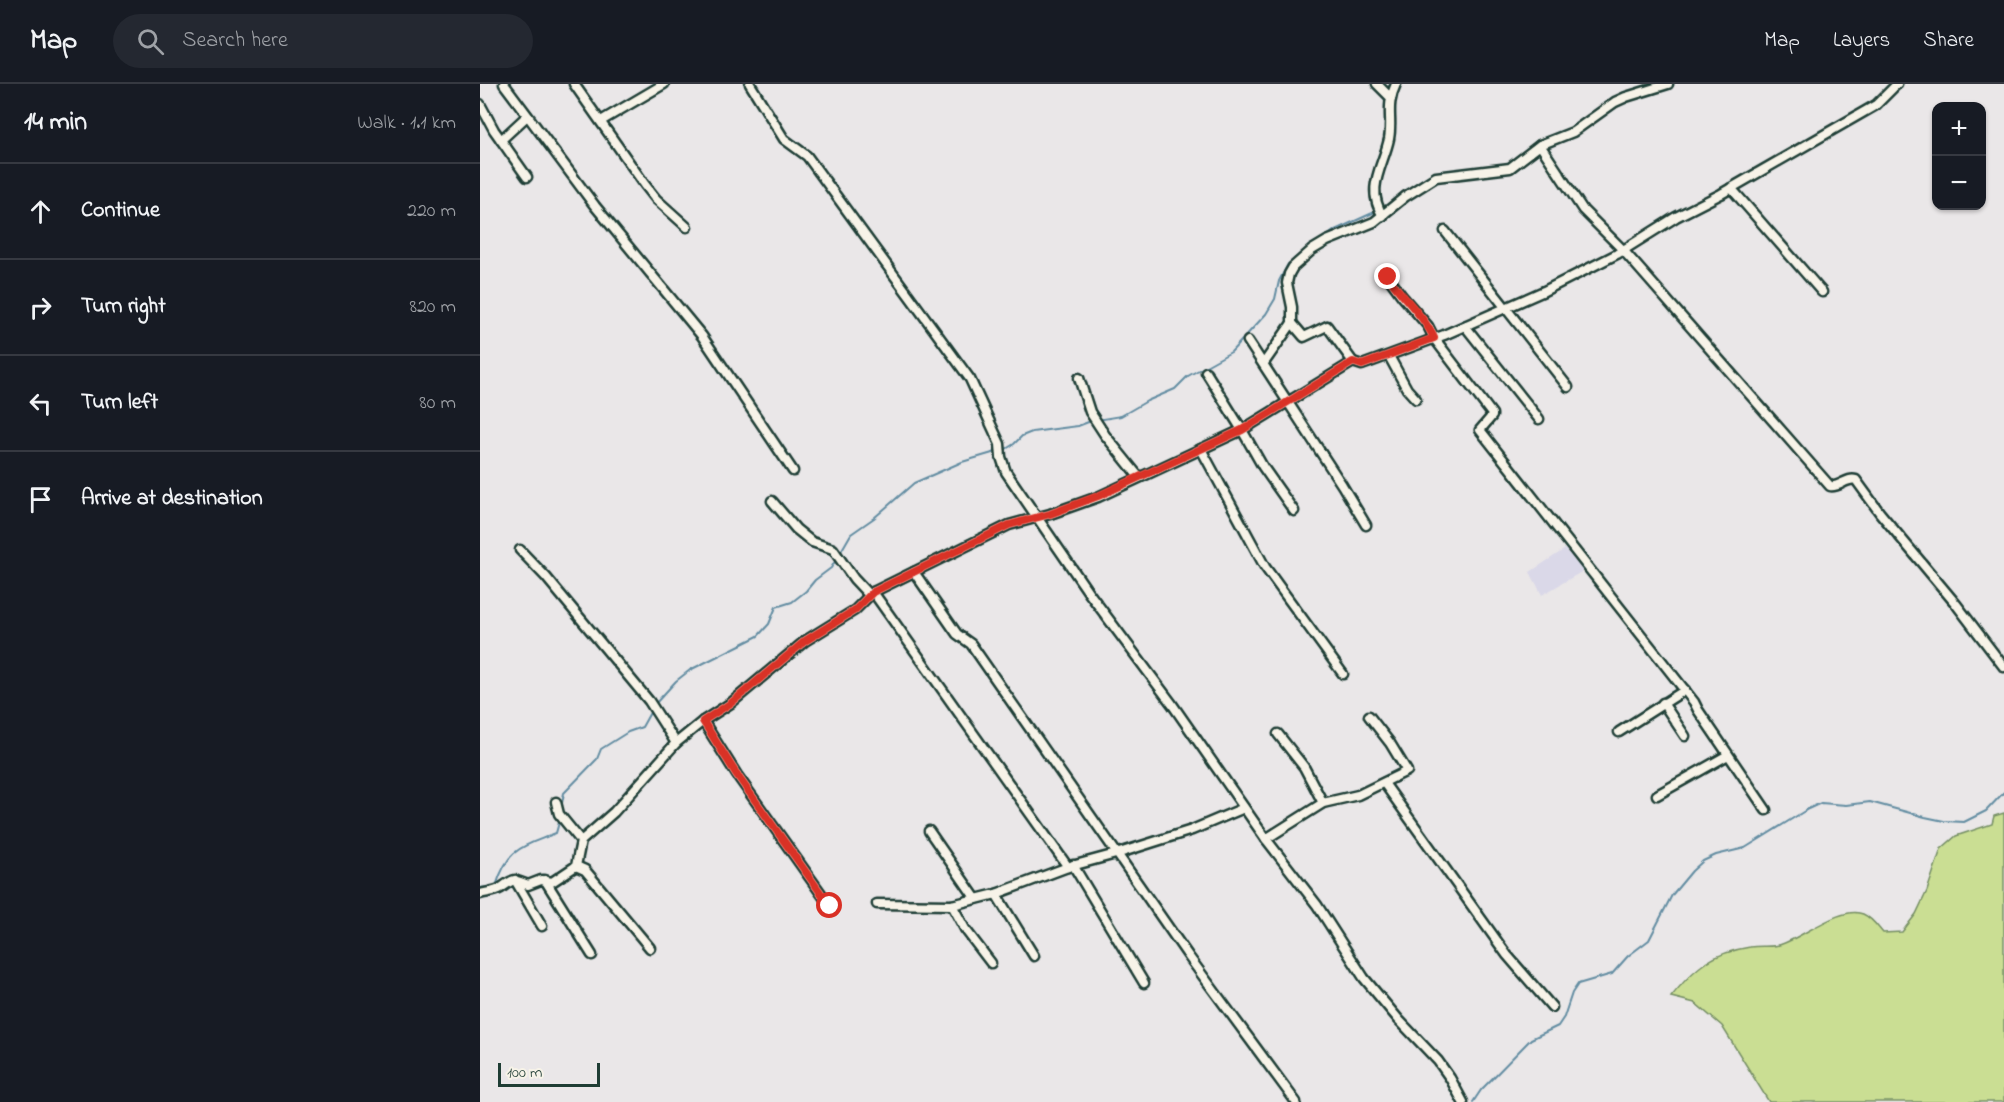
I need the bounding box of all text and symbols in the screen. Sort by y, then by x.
search box [113,14,533,68]
text: Map [30,21,77,62]
icon: search [134,25,167,58]
text: Search here [182,25,288,57]
text: Map [1764,26,1800,56]
text: Layers [1833,26,1890,56]
text: Share [1923,26,1974,56]
map controls [1932,102,1986,210]
button: + [1932,102,1986,156]
text: 14 min [24,104,87,142]
text: Walk · 1.1 km [357,109,456,138]
button: − [1932,156,1986,210]
icon: ahead [24,195,57,228]
text: Continue [81,195,160,227]
text: 220 m [407,197,456,226]
route end [1374,263,1400,289]
icon: right [24,291,57,324]
text: Turn right [81,291,166,323]
text: 820 m [409,293,456,322]
icon: left [24,387,57,420]
text: Turn left [81,387,158,419]
text: 80 m [419,389,456,418]
icon: arrive [24,483,57,516]
text: Arrive at destination [81,483,263,515]
route start [816,892,842,918]
scale bar [498,1060,600,1088]
text: 100 m [507,1061,542,1085]

